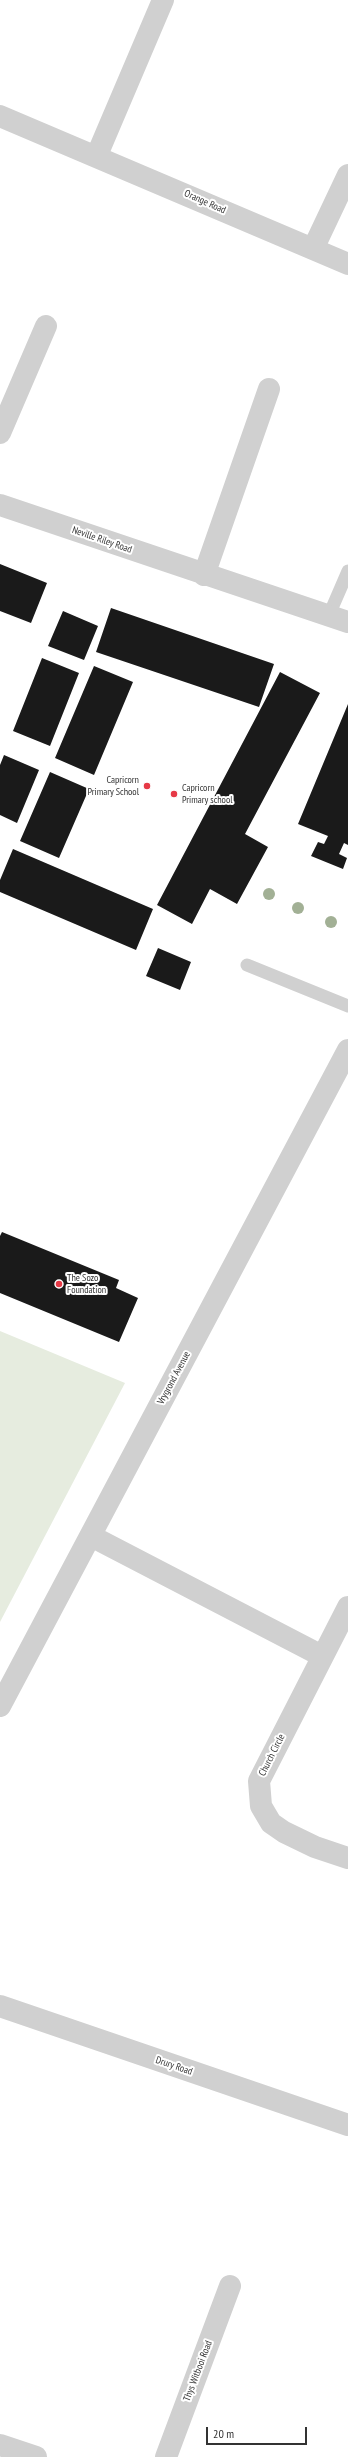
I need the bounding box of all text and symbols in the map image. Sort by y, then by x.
street label: Orange Road [182,188,228,216]
street label: Neville Riley Road [70,524,134,556]
place label: Capricorn Primary School [88,774,139,798]
marker: Capricorn Primary School [142,781,152,791]
place label: Capricorn Primary school [182,782,233,806]
marker: Capricorn Primary school [169,789,179,799]
place label: The Sozo Foundation [67,1272,106,1296]
marker: The Sozo Foundation [54,1279,64,1289]
street label: Vrygrond Avenue [155,1349,193,1407]
street label: Church Circle [256,1732,288,1778]
street label: Drury Road [154,2054,194,2078]
street label: Thys Witbooi Road [181,2339,215,2403]
scale bar [208,2419,309,2445]
text: 20 m [213,2426,234,2441]

